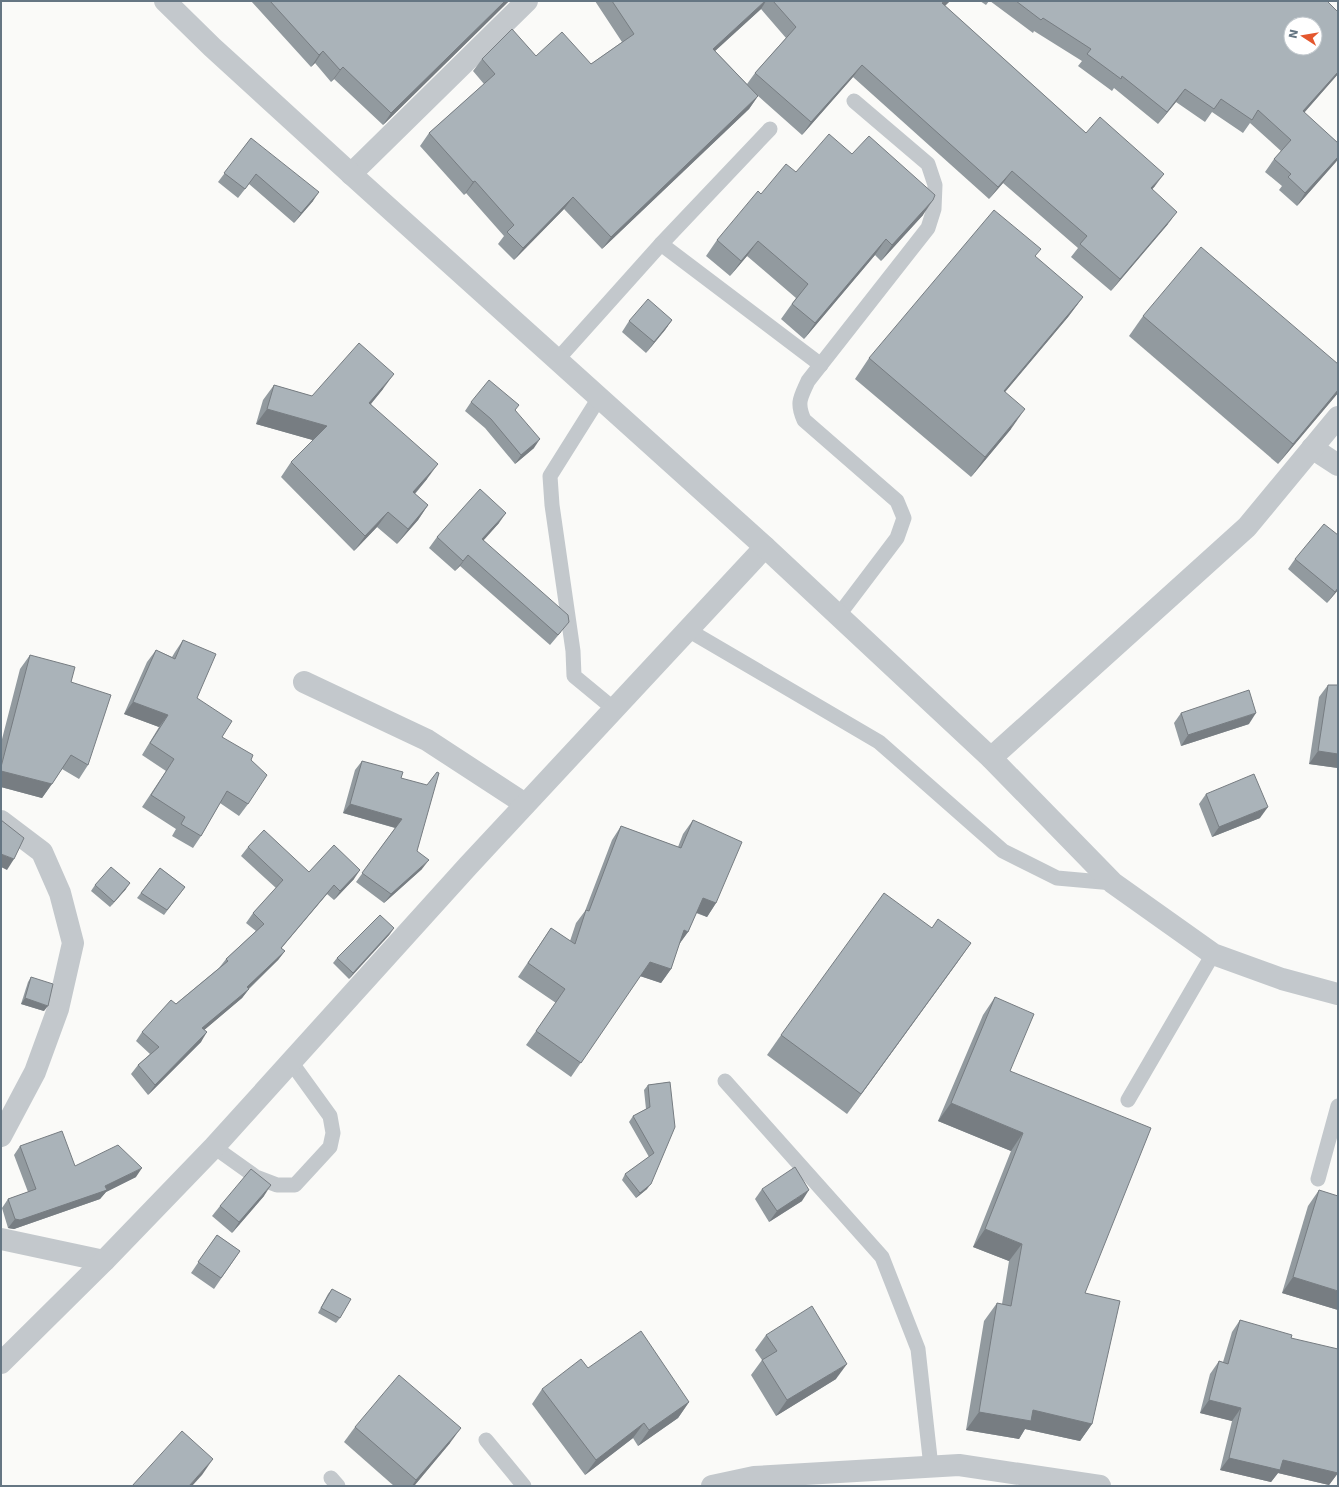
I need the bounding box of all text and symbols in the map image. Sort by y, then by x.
north arrow [1283,16,1323,56]
text: N [1286,28,1301,40]

